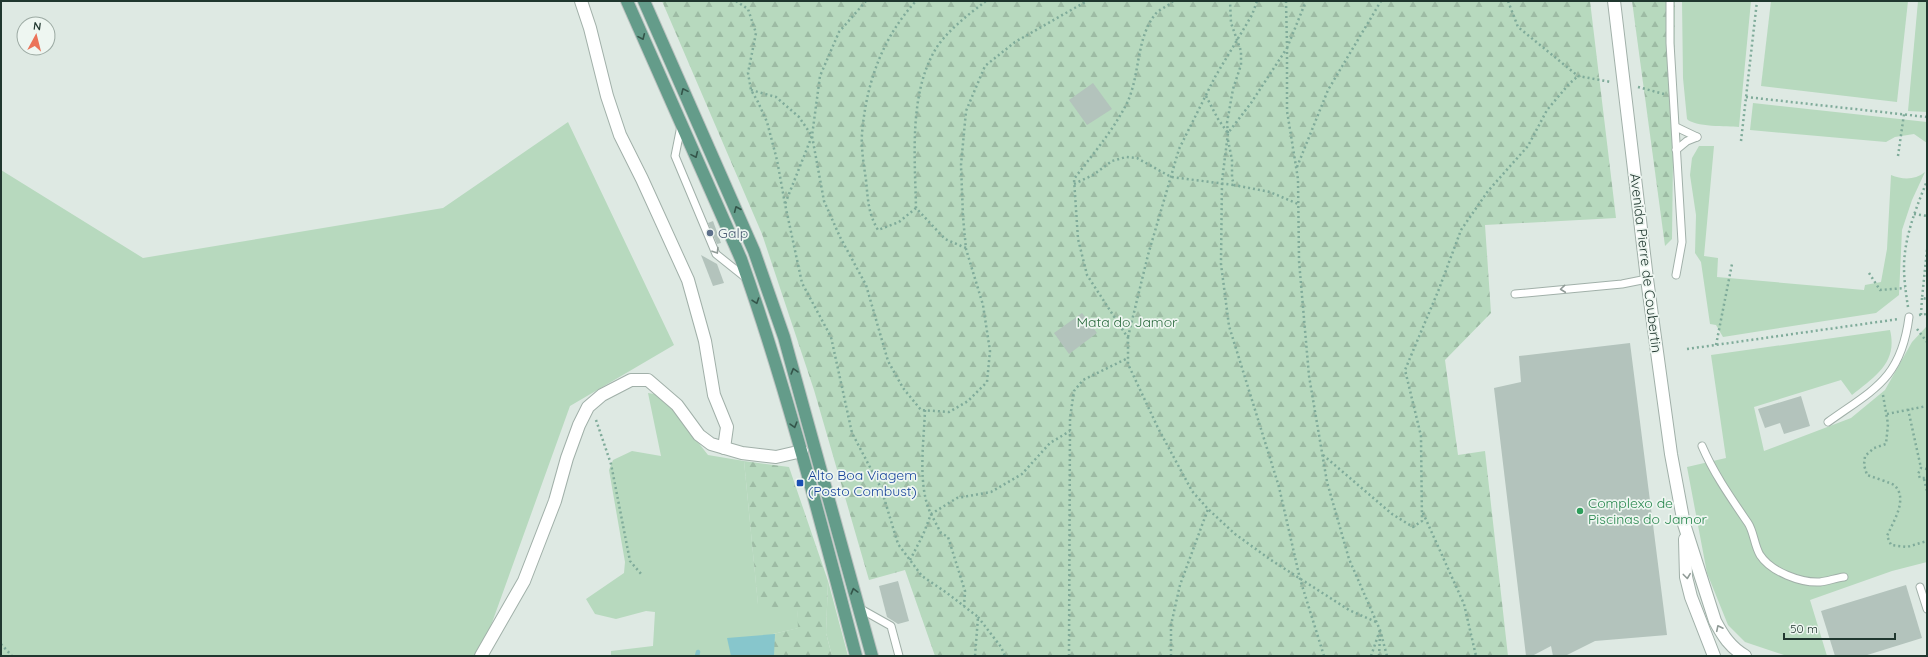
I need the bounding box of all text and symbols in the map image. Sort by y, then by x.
north arrow [16,16,56,56]
text: N [32,19,42,34]
one-way arrow [638,33,646,40]
one-way arrow [681,87,689,95]
one-way arrow [690,151,698,159]
street label: Avenida Pierre de Coubertin [1626,172,1666,354]
one-way arrow [734,206,742,214]
place label: Galp [718,224,748,242]
marker: Galp [705,228,715,238]
one-way arrow [712,247,719,254]
one-way arrow [1560,284,1566,293]
one-way arrow [751,298,759,305]
park label: Mata do Jamor [1077,313,1178,331]
one-way arrow [790,368,799,375]
one-way arrow [789,422,798,429]
place label: Alto Boa Viagem (Posto Combust) [808,466,917,500]
marker: Alto Boa Viagem (Posto Combust) [795,478,805,488]
place label: Complexo de Piscinas do Jamor [1588,494,1708,528]
marker: Complexo de Piscinas do Jamor [1575,506,1585,516]
one-way arrow [1682,573,1691,580]
one-way arrow [851,588,859,595]
scale bar [1784,615,1895,641]
text: 50 m [1790,621,1818,636]
one-way arrow [1716,625,1724,632]

